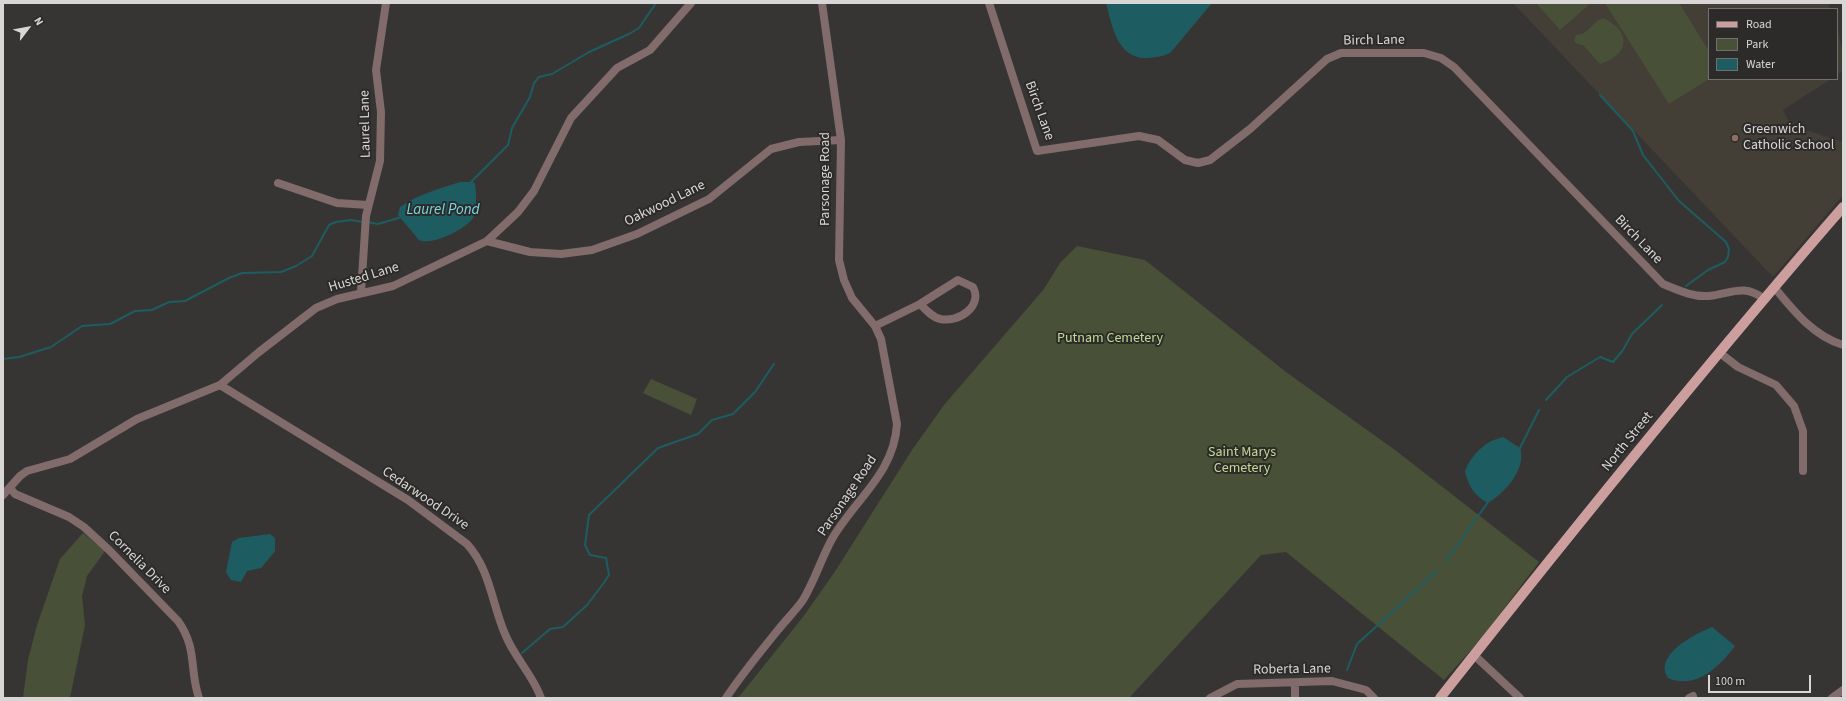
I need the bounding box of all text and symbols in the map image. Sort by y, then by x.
north arrow [8,8,48,48]
legend [1708,8,1838,80]
text: N [30,14,47,28]
text: Road [1746,16,1772,33]
street label: Birch Lane [1343,32,1405,50]
text: Park [1746,36,1768,53]
text: Water [1746,56,1775,73]
street label: Birch Lane [1021,79,1057,143]
street label: Laurel Lane [357,90,375,158]
place label: Greenwich Catholic School [1743,122,1834,154]
street label: Parsonage Road [818,132,834,226]
marker: Greenwich Catholic School [1730,133,1740,143]
street label: Oakwood Lane [622,177,708,231]
water label: Laurel Pond [406,202,480,220]
street label: Birch Lane [1611,212,1665,268]
street label: Husted Lane [327,259,401,297]
park label: Putnam Cemetery [1057,331,1163,347]
street label: North Street [1599,409,1657,475]
park label: Saint Marys Cemetery [1208,445,1276,478]
street label: Parsonage Road [815,452,881,540]
street label: Cedarwood Drive [378,464,472,534]
street label: Cornelia Drive [104,528,174,598]
street label: Roberta Lane [1253,661,1331,679]
scale bar [1710,667,1813,693]
text: 100 m [1715,673,1745,690]

